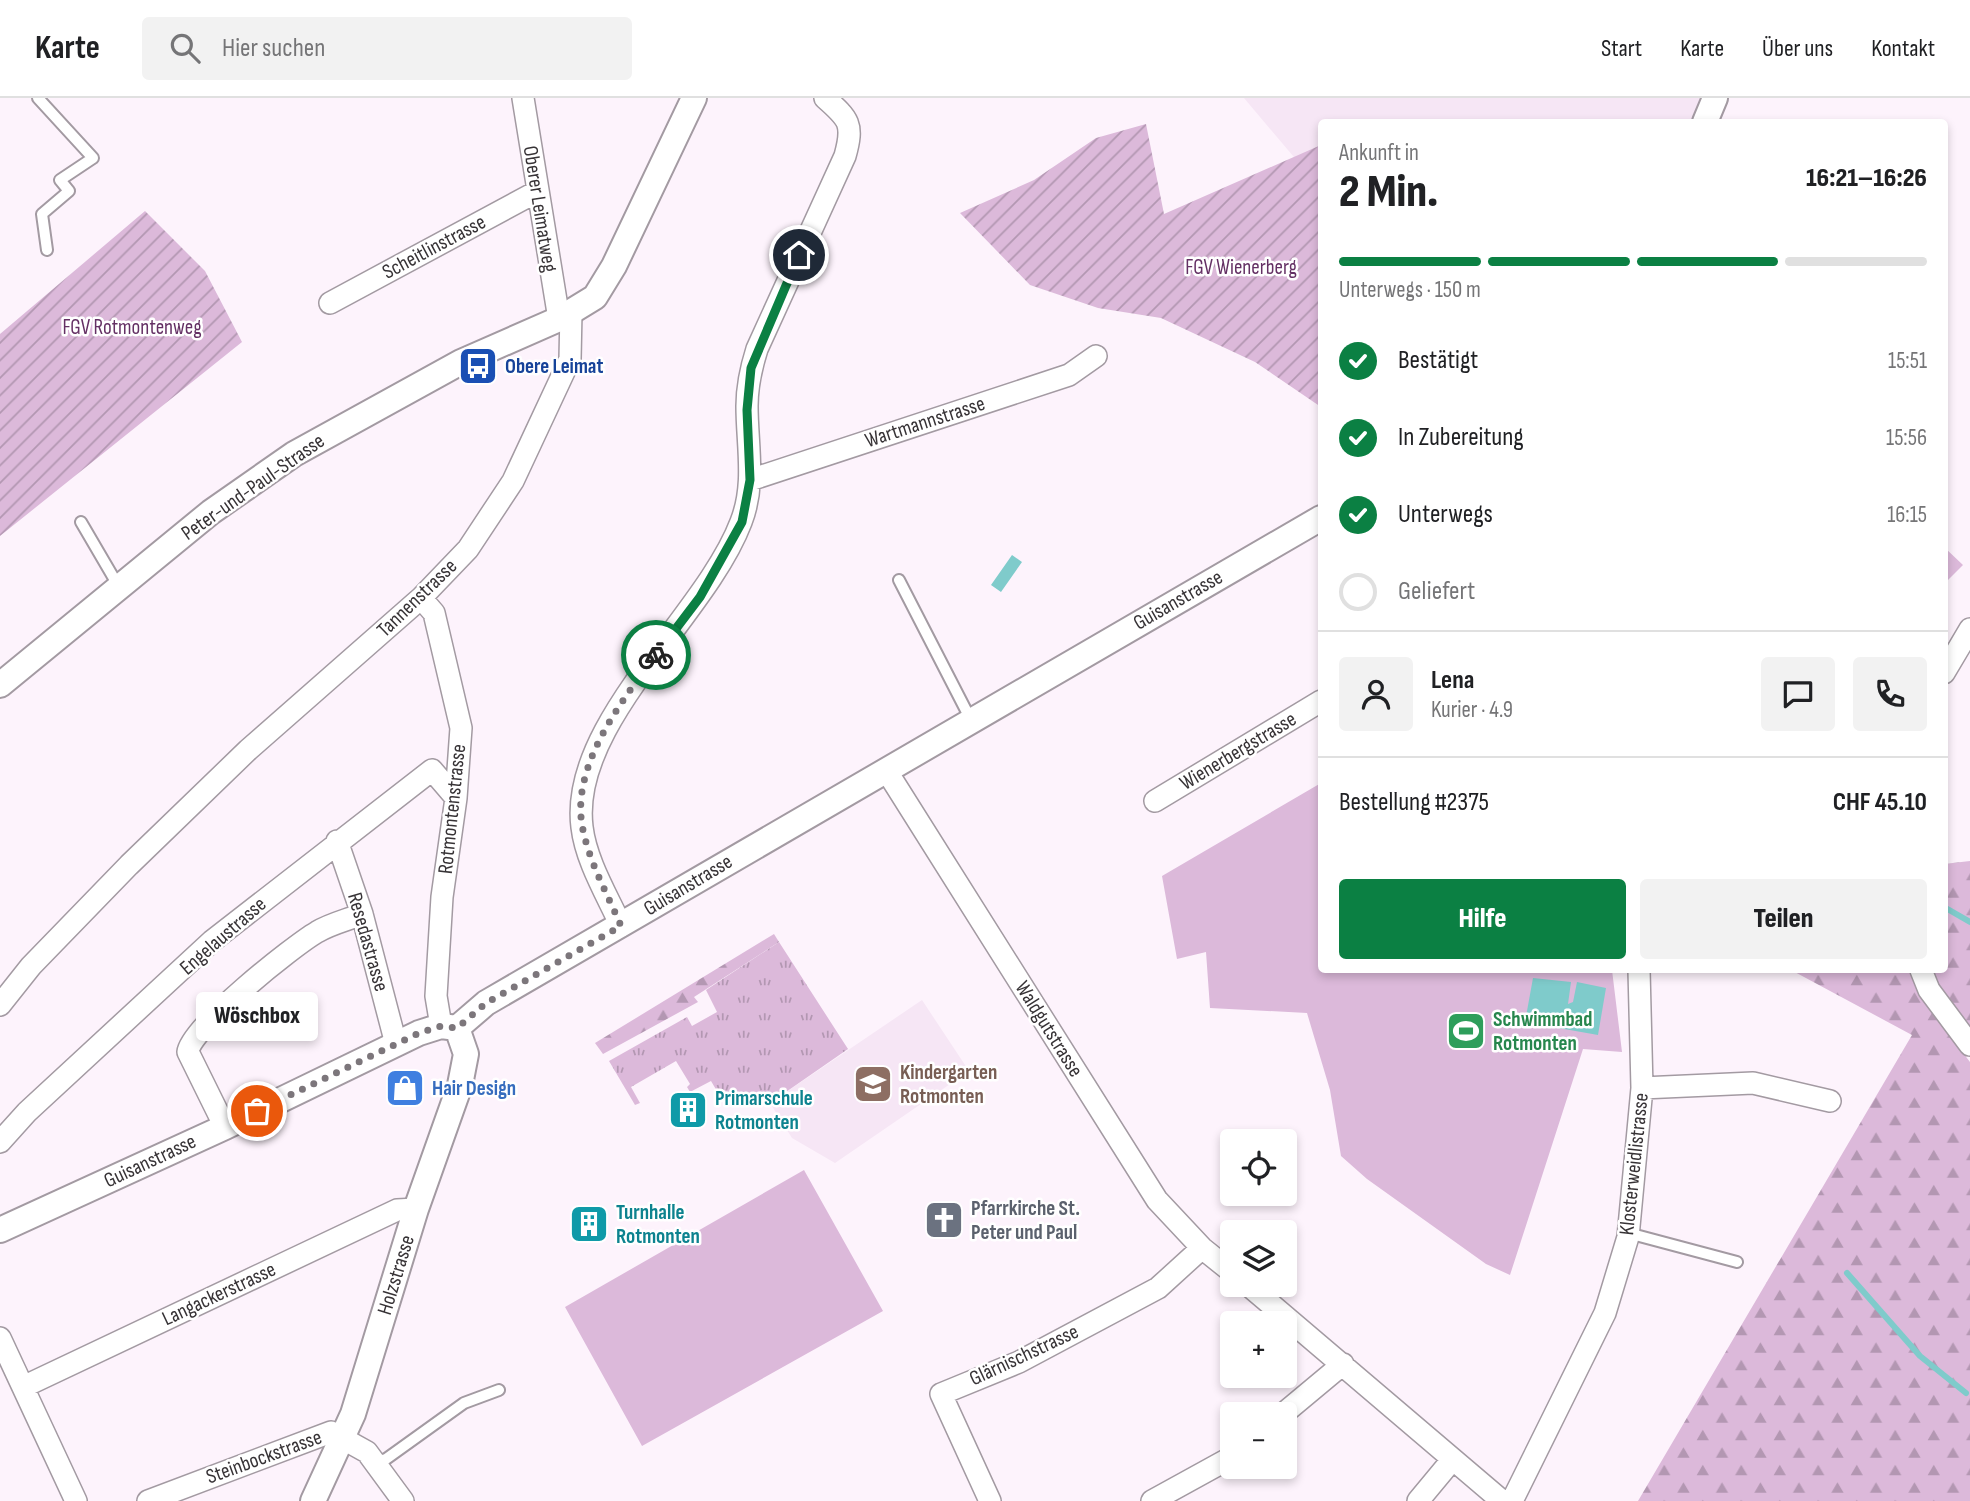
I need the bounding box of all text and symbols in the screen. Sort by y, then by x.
search box [142,17,632,80]
text: Karte [35,28,100,68]
icon: search [166,29,204,67]
text: Hier suchen [222,33,325,64]
text: Start [1601,34,1642,63]
text: Karte [1680,34,1724,63]
text: Über uns [1762,34,1833,63]
text: Kontakt [1871,34,1935,63]
text: Ankunft in [1339,139,1419,167]
street label: Oberer Leimatweg [518,144,562,274]
text: 16:21–16:26 [1806,163,1927,194]
text: 2 Min. [1339,165,1438,220]
street label: Scheitlinstrasse [378,209,490,285]
pin [769,225,829,285]
icon: home [780,236,818,274]
park label: FGV Wienerberg [1185,255,1297,280]
text: Unterwegs · 150 m [1339,276,1481,304]
park label: FGV Rotmontenweg [62,315,202,340]
icon: check [1339,342,1377,380]
bus stop icon: Obere Leimat [457,345,499,387]
text: Bestätigt [1398,345,1478,376]
text: 15:51 [1888,347,1927,375]
place label: Obere Leimat [505,354,603,379]
street label: Wartmannstrasse [862,391,988,453]
icon: check [1339,419,1377,457]
text: In Zubereitung [1398,422,1524,453]
text: 15:56 [1886,424,1927,452]
street label: Peter-und-Paul-Strasse [177,428,329,546]
icon: check [1339,496,1377,534]
text: Unterwegs [1398,499,1493,530]
text: 16:15 [1887,501,1927,529]
street label: Tannenstrasse [372,554,462,642]
street label: Guisanstrasse [1129,564,1227,636]
text: Geliefert [1398,576,1475,607]
courier [621,620,691,690]
icon: bike [637,636,675,674]
button: person [1339,657,1413,731]
button: chat [1761,657,1835,731]
button: phone [1853,657,1927,731]
text: Lena [1431,665,1474,696]
text: Kurier · 4.9 [1431,696,1513,724]
street label: Wienerbergstrasse [1175,706,1301,796]
street label: Rotmontenstrasse [433,743,471,875]
text: Bestellung #2375 [1339,787,1489,818]
text: CHF 45.10 [1833,787,1927,818]
street label: Guisanstrasse [639,849,737,921]
button: Hilfe [1339,879,1626,959]
button: Teilen [1640,879,1927,959]
street label: Resedastrasse [342,890,394,994]
street label: Engelaustrasse [175,892,271,980]
street label: Waldgutstrasse [1010,976,1088,1082]
callout: Wöschbox [196,992,318,1041]
text: Wöschbox [214,1002,300,1030]
place label: Schwimmbad Rotmonten [1493,1007,1592,1056]
sports icon: Schwimmbad Rotmonten [1445,1010,1487,1052]
place label: Kindergarten Rotmonten [900,1060,997,1109]
school or university icon: Kindergarten Rotmonten [852,1063,894,1105]
shop icon: Hair Design [384,1067,426,1109]
place label: Hair Design [432,1076,516,1101]
pin [227,1081,287,1141]
place label: Primarschule Rotmonten [715,1086,813,1135]
building icon: Primarschule Rotmonten [667,1089,709,1131]
icon: bag [238,1092,276,1130]
street label: Klosterweidlistrasse [1614,1092,1654,1236]
street label: Guisanstrasse [100,1129,200,1193]
map controls [1220,1129,1297,1479]
button: locate [1220,1129,1297,1206]
place label: Pfarrkirche St. Peter und Paul [971,1196,1080,1245]
church icon: Pfarrkirche St. Peter und Paul [923,1199,965,1241]
place label: Turnhalle Rotmonten [616,1200,700,1249]
building icon: Turnhalle Rotmonten [568,1203,610,1245]
button: layers [1220,1220,1297,1297]
street label: Holzstrasse [372,1232,420,1318]
street label: Langackerstrasse [158,1257,280,1331]
button: + [1220,1311,1297,1388]
street label: Glärnischstrasse [966,1319,1082,1391]
button: − [1220,1402,1297,1479]
street label: Steinbockstrasse [203,1425,325,1489]

